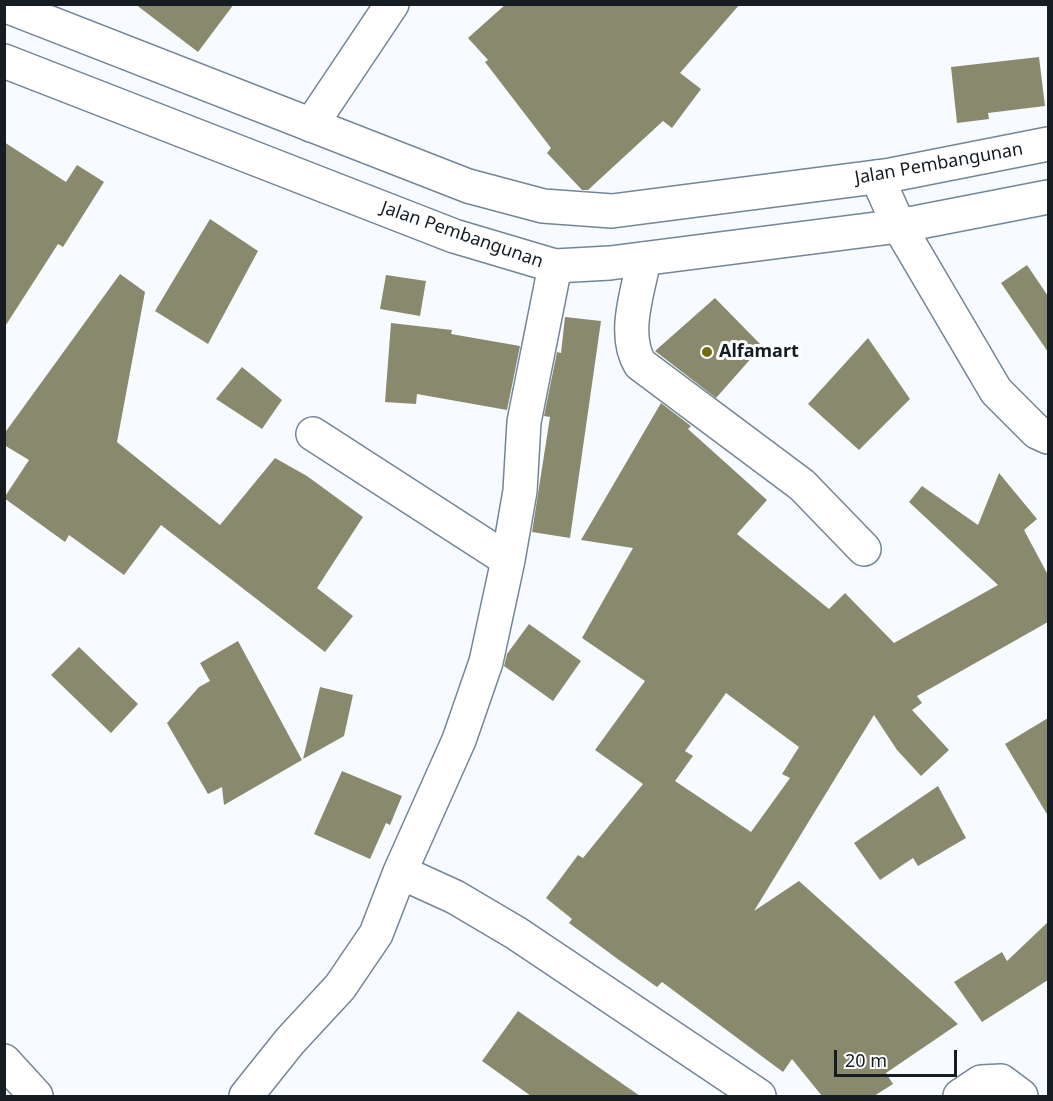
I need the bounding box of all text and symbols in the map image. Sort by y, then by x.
street label: Jalan Pembangunan [853,139,1025,189]
street label: Jalan Pembangunan [378,197,546,273]
place label: Alfamart [719,341,799,363]
marker: Alfamart [700,345,714,359]
scale bar [837,1038,960,1076]
text: 20 m [845,1048,887,1072]

